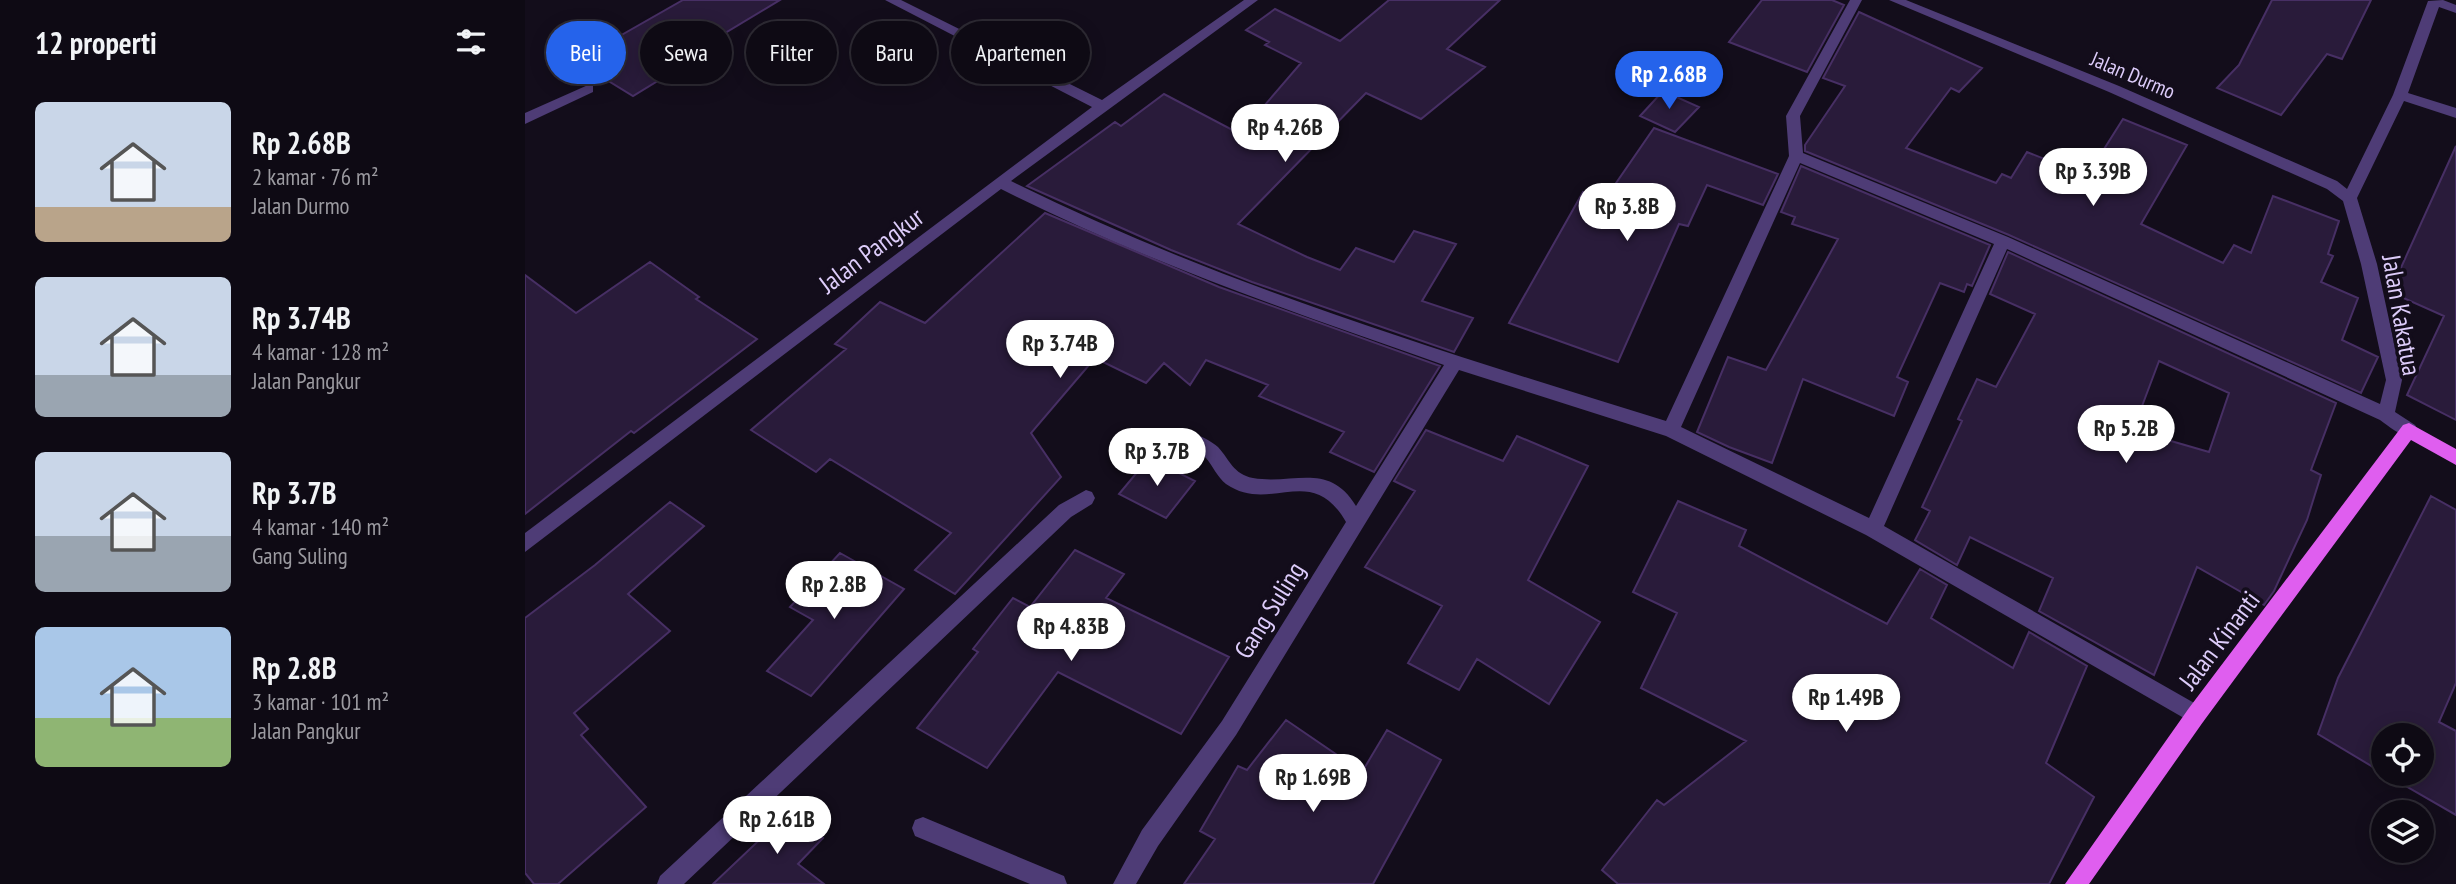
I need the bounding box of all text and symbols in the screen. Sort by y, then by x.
chip: Beli [546,21,626,84]
chip: Sewa [640,21,732,84]
chip: Filter [746,21,837,84]
chip: Baru [851,21,937,84]
chip: Apartemen [951,21,1090,84]
text: 12 properti [35,23,157,62]
icon: filters [452,23,490,61]
street label: Jalan Durmo [2086,45,2179,105]
pin: Rp 2.68B [1597,52,1741,111]
text: Rp 2.68B [1631,59,1707,88]
pin: Rp 4.26B [1213,104,1357,164]
text: Rp 4.26B [1247,112,1323,141]
text: Rp 2.68B [252,123,351,162]
icon: home [91,130,175,214]
pin: Rp 3.39B [2021,148,2165,208]
text: Rp 3.39B [2055,156,2131,185]
text: 2 kamar · 76 m² [252,162,379,191]
pin: Rp 3.8B [1562,184,1692,243]
text: Jalan Durmo [252,191,350,220]
text: Rp 3.8B [1595,191,1659,220]
street label: Jalan Pangkur [811,200,930,301]
street label: Jalan Kakatua [2375,251,2429,378]
text: Rp 3.74B [252,298,351,337]
icon: home [91,305,175,389]
pin: Rp 3.74B [988,320,1132,380]
text: Rp 3.74B [1022,328,1098,357]
text: 4 kamar · 128 m² [252,337,389,366]
text: Jalan Pangkur [252,366,360,395]
pin: Rp 5.2B [2061,406,2191,465]
text: Rp 5.2B [2094,413,2158,442]
pin: Rp 3.7B [1092,428,1222,488]
text: Rp 3.7B [1125,436,1189,465]
text: Rp 3.7B [252,473,336,512]
icon: home [91,480,175,564]
text: 4 kamar · 140 m² [252,512,389,541]
text: Gang Suling [252,541,348,570]
street label: Gang Suling [1226,555,1312,665]
pin: Rp 2.8B [769,562,899,621]
text: Rp 2.8B [802,569,866,598]
street label: Jalan Kinanti [2171,584,2267,696]
pin: Rp 4.83B [999,604,1143,663]
text: Rp 4.83B [1033,611,1109,640]
text: Rp 2.8B [252,648,336,687]
icon: home [91,655,175,739]
pin: Rp 1.49B [1774,674,1918,734]
text: Rp 1.49B [1808,682,1884,711]
text: 3 kamar · 101 m² [252,687,389,716]
text: Jalan Pangkur [252,716,360,745]
map controls [2371,723,2434,863]
button: locate [2371,723,2434,786]
pin: Rp 1.69B [1241,754,1385,814]
text: Rp 1.69B [1275,762,1351,791]
pin: Rp 2.61B [705,796,849,856]
button: layers [2371,800,2434,863]
text: Rp 2.61B [739,804,815,833]

